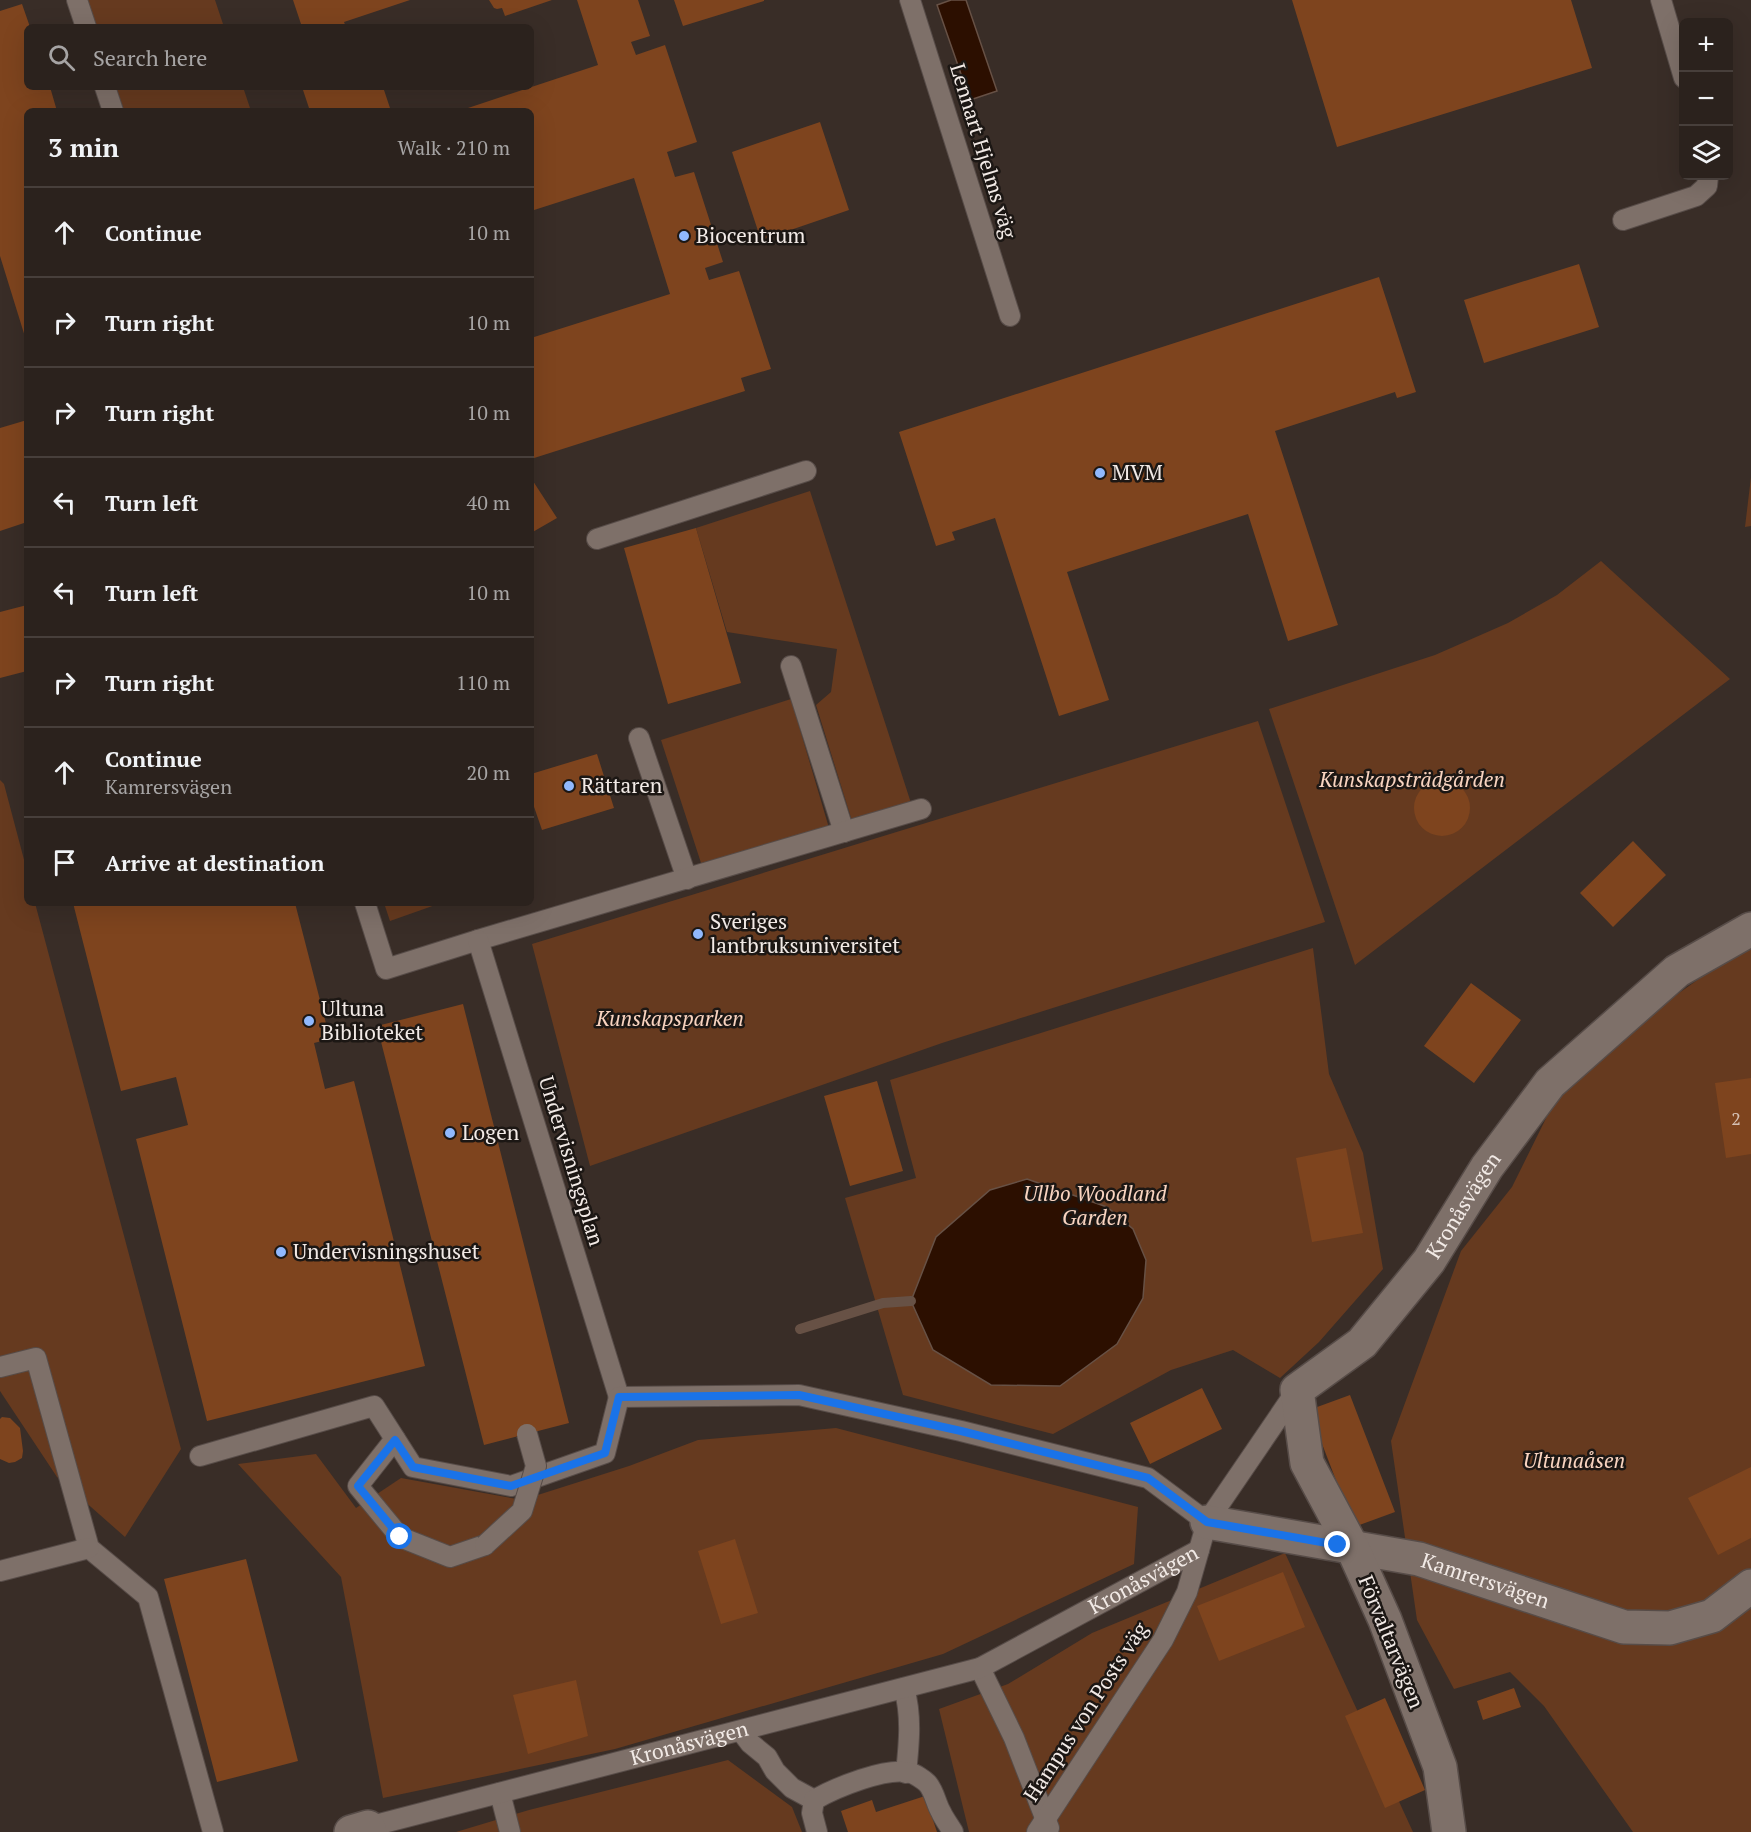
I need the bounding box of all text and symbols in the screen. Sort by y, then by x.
map controls [1679,18,1733,180]
button: + [1679,18,1733,72]
search box [24,24,534,90]
icon: search [45,41,78,74]
text: Search here [93,43,207,72]
street label: Lennart Hjelms väg [944,60,1024,242]
button: − [1679,72,1733,126]
button: layers [1679,126,1733,180]
text: 3 min [48,130,119,164]
text: Walk · 210 m [398,134,510,161]
icon: ahead [48,216,81,249]
text: Continue [105,218,202,247]
text: 10 m [467,219,510,246]
place label: Biocentrum [696,221,805,249]
marker: Biocentrum [677,229,691,243]
icon: right [48,306,81,339]
text: Turn right [105,308,214,337]
text: 10 m [467,309,510,336]
icon: right [48,396,81,429]
text: Turn right [105,398,214,427]
text: 10 m [467,399,510,426]
place label: MVM [1112,458,1163,486]
marker: MVM [1093,466,1107,480]
icon: left [48,486,81,519]
text: Turn left [105,488,198,517]
text: 40 m [467,489,510,516]
icon: left [48,576,81,609]
text: Turn left [105,578,198,607]
text: 10 m [467,579,510,606]
icon: right [48,666,81,699]
text: Turn right [105,668,214,697]
text: 110 m [456,669,510,696]
text: Continue [105,744,202,773]
icon: ahead [48,756,81,789]
text: 20 m [467,759,510,786]
park label: Kunskapsträdgården [1318,765,1505,793]
place label: Rättaren [581,771,663,799]
text: Kamrersvägen [105,773,232,800]
marker: Rättaren [562,779,576,793]
icon: arrive [48,846,81,879]
text: Arrive at destination [105,848,324,877]
place label: Sveriges lantbruksuniversitet [710,907,900,959]
marker: Sveriges lantbruksuniversitet [691,927,705,941]
place label: Ultuna Biblioteket [321,994,423,1046]
park label: Kunskapsparken [595,1004,744,1032]
marker: Ultuna Biblioteket [302,1014,316,1028]
street label: Undervisningsplan [533,1072,611,1249]
house number: 2 [1731,1106,1741,1130]
place label: Logen [462,1118,520,1146]
marker: Logen [443,1126,457,1140]
street label: Kronåsvägen [1419,1145,1507,1264]
park label: Ullbo Woodland Garden [1023,1179,1168,1231]
place label: Undervisningshuset [293,1237,480,1265]
marker: Undervisningshuset [274,1245,288,1259]
park label: Ultunaåsen [1523,1446,1625,1474]
route start [386,1523,412,1549]
route end [1324,1531,1350,1557]
street label: Kronåsvägen [1083,1538,1203,1620]
street label: Kamrersvägen [1418,1546,1554,1614]
street label: Förvaltarvägen [1353,1571,1432,1713]
street label: Hampus von Posts väg [1017,1616,1154,1807]
street label: Kronåsvägen [627,1714,752,1771]

